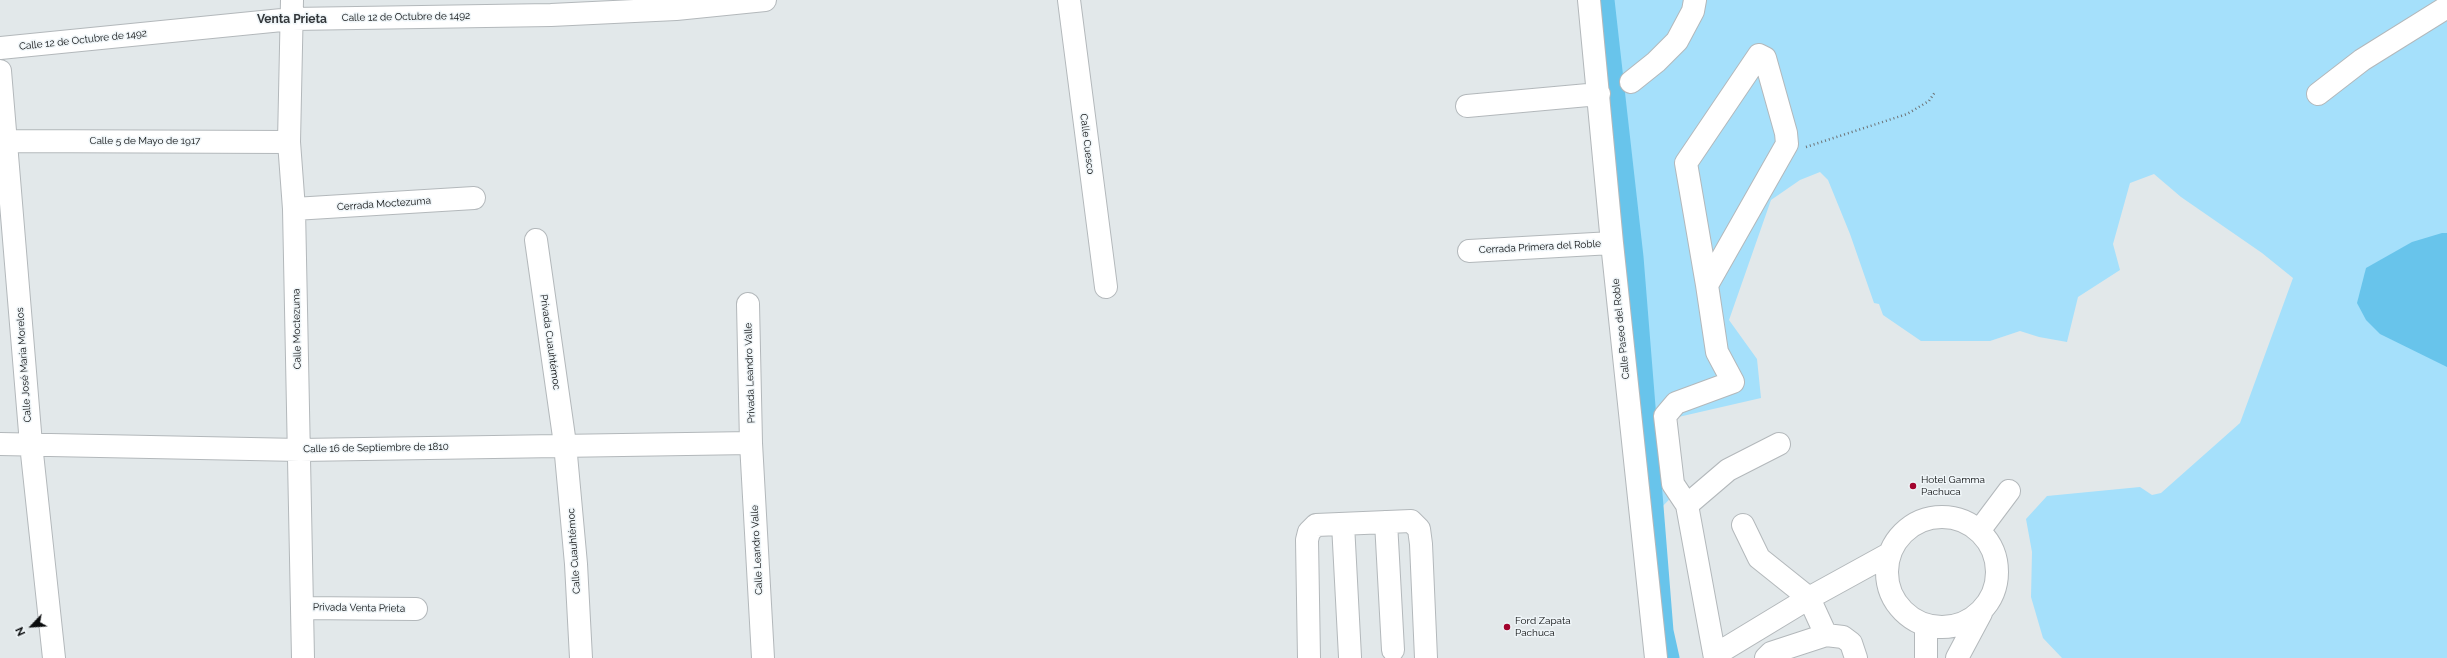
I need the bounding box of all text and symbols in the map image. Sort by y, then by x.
street label: Calle 12 de Octubre de 1492 [342,10,470,24]
district label: Venta Prieta [257,12,327,26]
street label: Calle 12 de Octubre de 1492 [18,27,148,53]
street label: Calle Cuesco [1077,113,1097,175]
street label: Calle 5 de Mayo de 1917 [90,135,200,147]
street label: Cerrada Moctezuma [337,195,431,213]
street label: Cerrada Primera del Roble [1479,238,1601,256]
street label: Calle Paseo del Roble [1610,278,1632,380]
street label: Calle Moctezuma [290,288,304,370]
street label: Privada Cuauhtémoc [537,293,563,391]
street label: Calle José María Morelos [14,307,34,423]
street label: Privada Leandro Valle [742,322,758,424]
street label: Calle 16 de Septiembre de 1810 [303,441,449,455]
place label: Hotel Gamma Pachuca [1921,474,1985,498]
marker: Hotel Gamma Pachuca [1908,481,1918,491]
street label: Calle Leandro Valle [749,505,765,595]
street label: Calle Cuauhtémoc [565,508,583,594]
street label: Privada Venta Prieta [313,601,405,615]
north arrow [12,606,52,646]
place label: Ford Zapata Pachuca [1515,615,1571,638]
marker: Ford Zapata Pachuca [1502,622,1512,632]
text: N [13,625,28,638]

